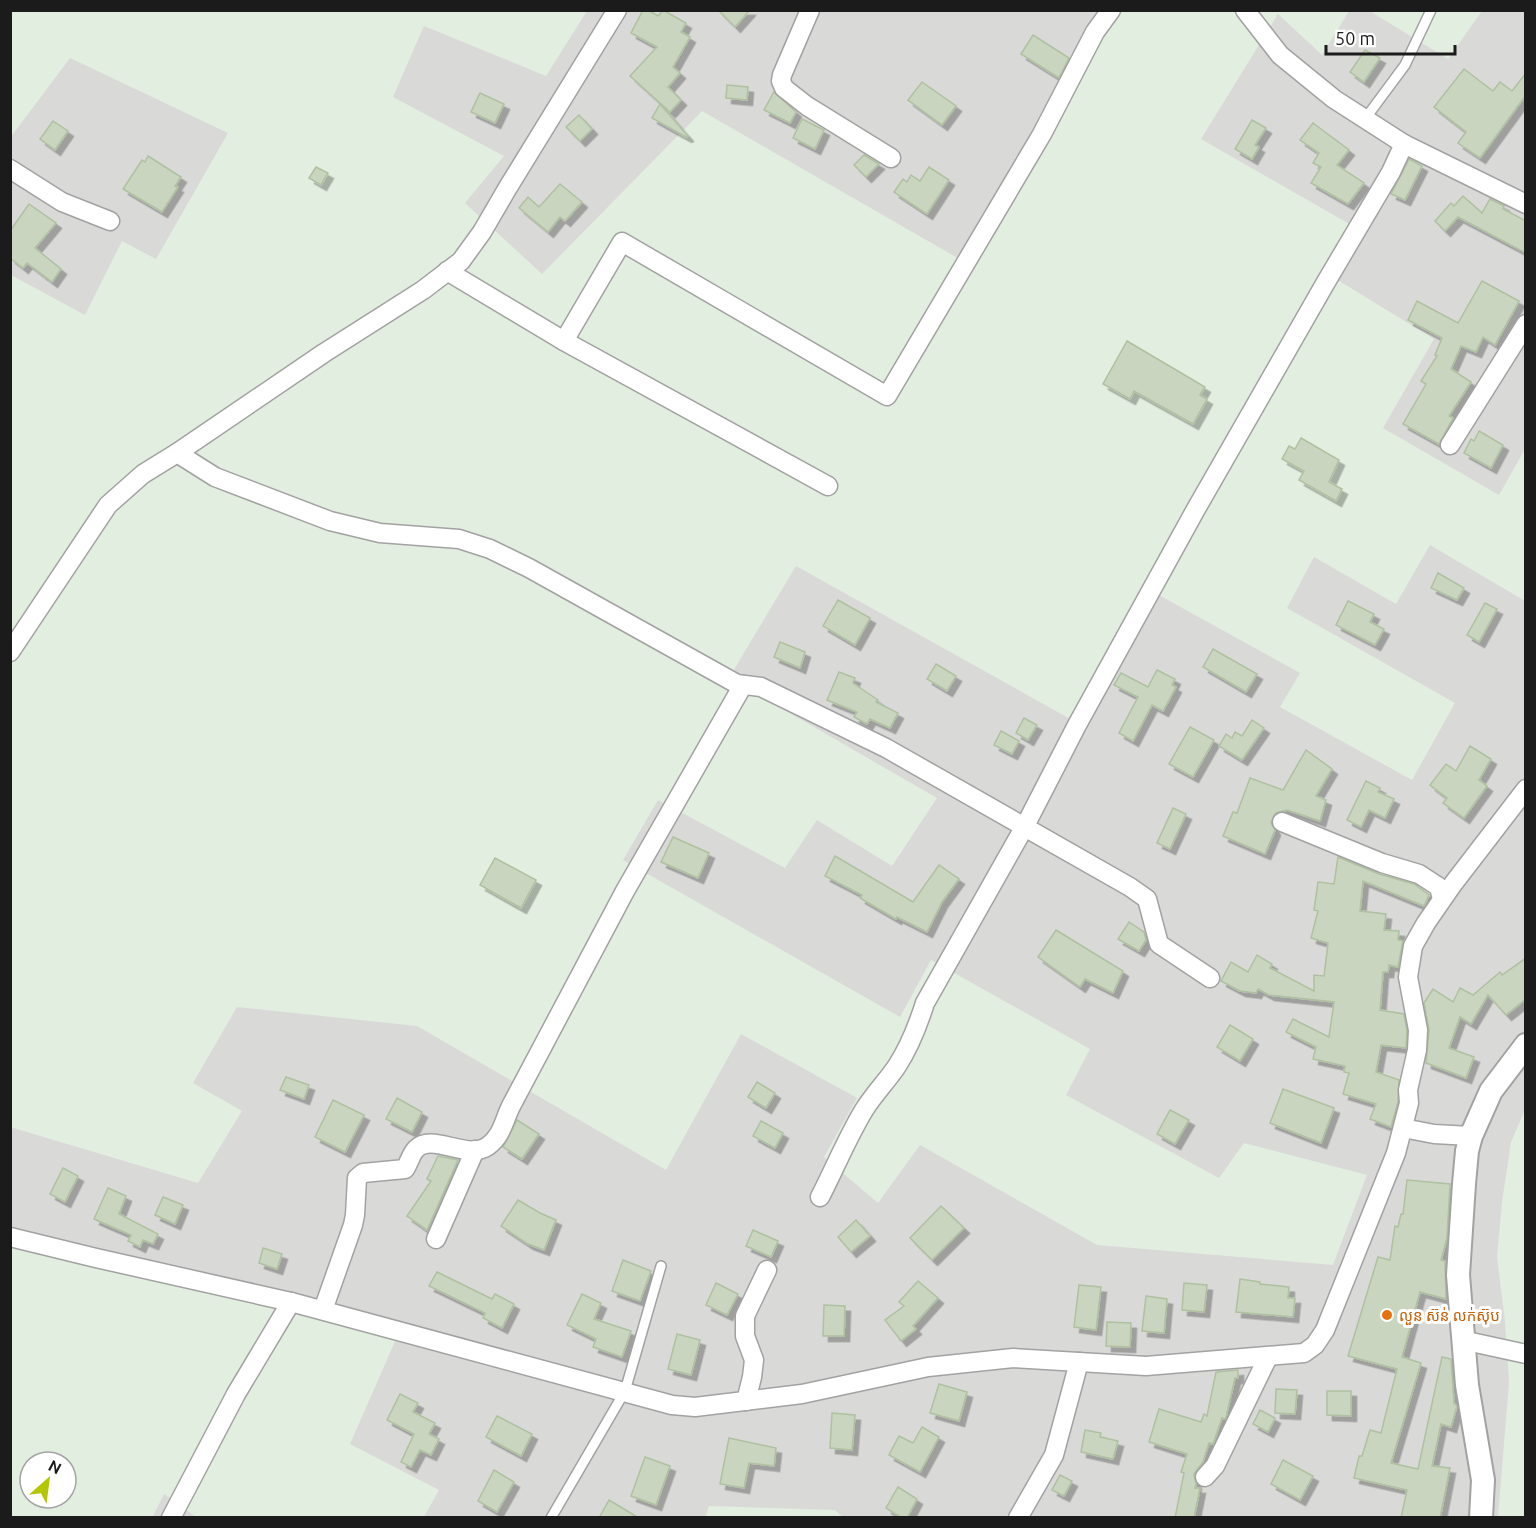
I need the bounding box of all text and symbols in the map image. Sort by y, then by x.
scale bar [1326,18,1455,56]
text: 50 m [1335,28,1375,48]
place label: លួន ស៊ន់ លក់ស៊ុប [1399,1307,1500,1325]
marker: លួន ស៊ន់ លក់ស៊ុប [1380,1308,1394,1322]
north arrow [18,1450,78,1510]
text: N [46,1456,65,1478]

